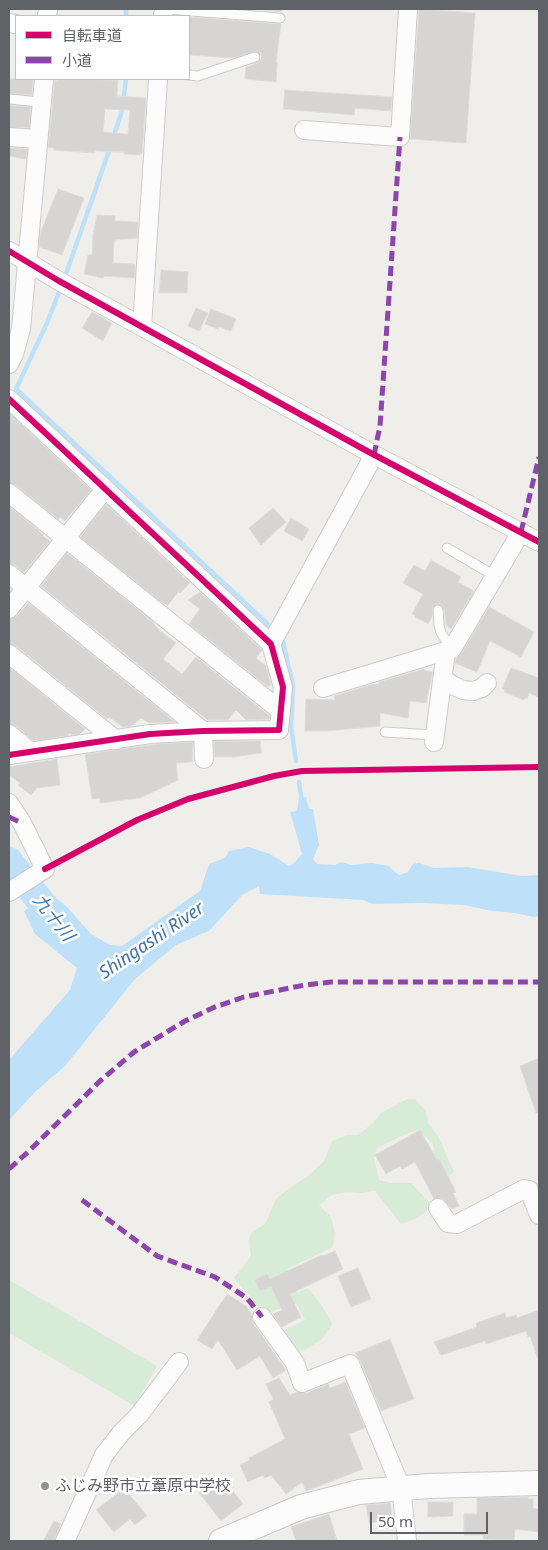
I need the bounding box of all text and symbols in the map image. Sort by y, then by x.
legend [15,15,190,80]
text: 自転車道 [62,25,122,45]
text: 小道 [62,50,92,70]
water label: 九十川 [28,890,78,946]
water label: Shingashi River [95,898,209,984]
place label: ふじみ野市立葦原中学校 [55,1476,231,1496]
marker: ふじみ野市立葦原中学校 [39,1480,51,1492]
scale bar [373,1502,490,1534]
text: 50 m [378,1511,413,1531]

